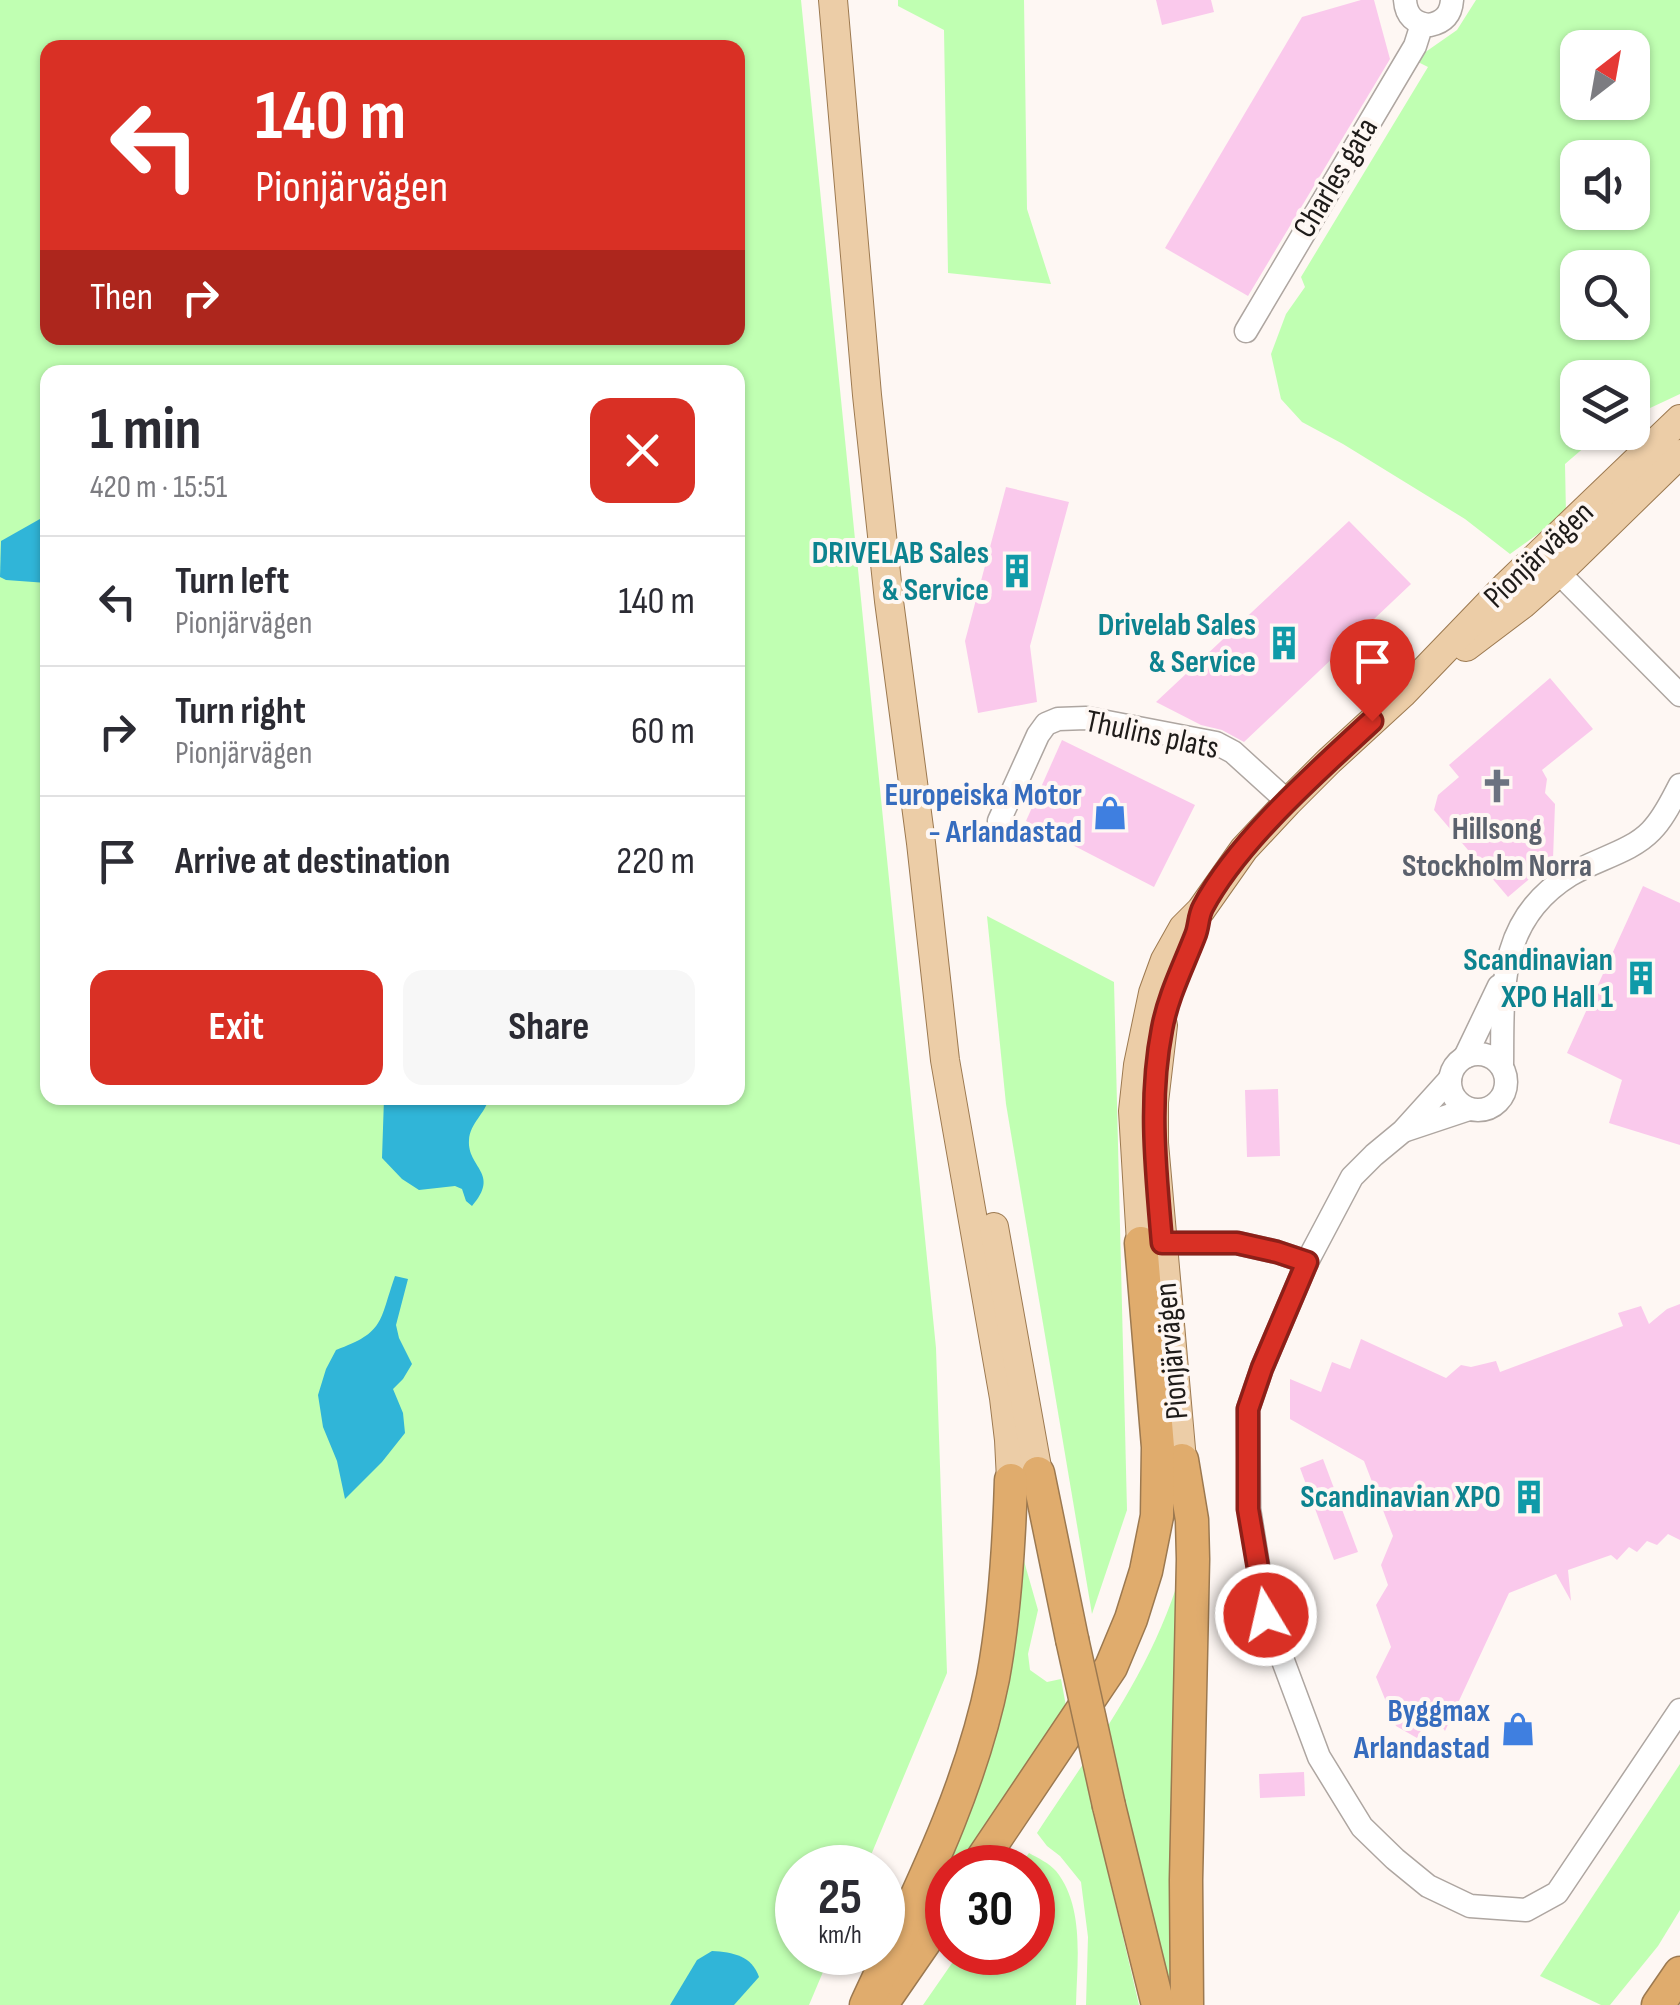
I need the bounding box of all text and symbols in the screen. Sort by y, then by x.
north arrow [1560,30,1650,120]
map controls [1560,30,1650,450]
text: 140 m [255,75,406,159]
icon: left [90,80,220,210]
street label: Charles gata [1285,111,1387,245]
button: sound [1560,140,1650,230]
text: Pionjärvägen [255,160,448,215]
button: search [1560,250,1650,340]
icon: right [173,270,228,325]
text: Then [90,275,153,320]
button: layers [1560,360,1650,450]
text: 1 min [90,394,202,466]
button: close [590,398,695,503]
text: 420 m · 15:51 [90,468,227,507]
street label: Pionjärvägen [1476,493,1602,617]
place label: DRIVELAB Sales & Service [812,534,989,610]
building icon: DRIVELAB Sales & Service [998,552,1036,590]
text: Turn left [175,559,289,604]
icon: left [90,574,145,629]
text: 140 m [618,579,695,624]
text: Pionjärvägen [175,604,312,643]
place label: Drivelab Sales & Service [1098,606,1256,682]
pin [1330,619,1415,722]
building icon: Drivelab Sales & Service [1265,624,1303,662]
icon: arrive [1345,634,1400,689]
text: Turn right [175,689,306,734]
street label: Thulins plats [1082,702,1222,768]
icon: right [90,704,145,759]
text: 60 m [631,709,695,754]
text: Pionjärvägen [175,734,312,773]
church icon: Hillsong Stockholm Norra [1478,767,1516,805]
place label: Europeiska Motor - Arlandastad [884,776,1082,852]
shop icon: Europeiska Motor - Arlandastad [1091,794,1129,832]
place label: Hillsong Stockholm Norra [1402,810,1592,886]
icon: arrive [90,834,145,889]
text: Arrive at destination [175,839,450,884]
text: 220 m [616,839,695,884]
place label: Scandinavian XPO Hall 1 [1463,941,1613,1017]
building icon: Scandinavian XPO Hall 1 [1622,959,1660,997]
button: Exit [90,970,383,1085]
button: Share [403,970,695,1085]
street label: Pionjärvägen [1147,1281,1197,1421]
place label: Scandinavian XPO [1300,1478,1501,1517]
building icon: Scandinavian XPO [1510,1478,1548,1516]
position arrow [1214,1563,1318,1667]
place label: Byggmax Arlandastad [1353,1692,1491,1768]
shop icon: Byggmax Arlandastad [1499,1710,1537,1748]
speed limit sign: 30 [925,1845,1055,1975]
text: 25 [818,1868,862,1928]
text: km/h [818,1920,862,1951]

